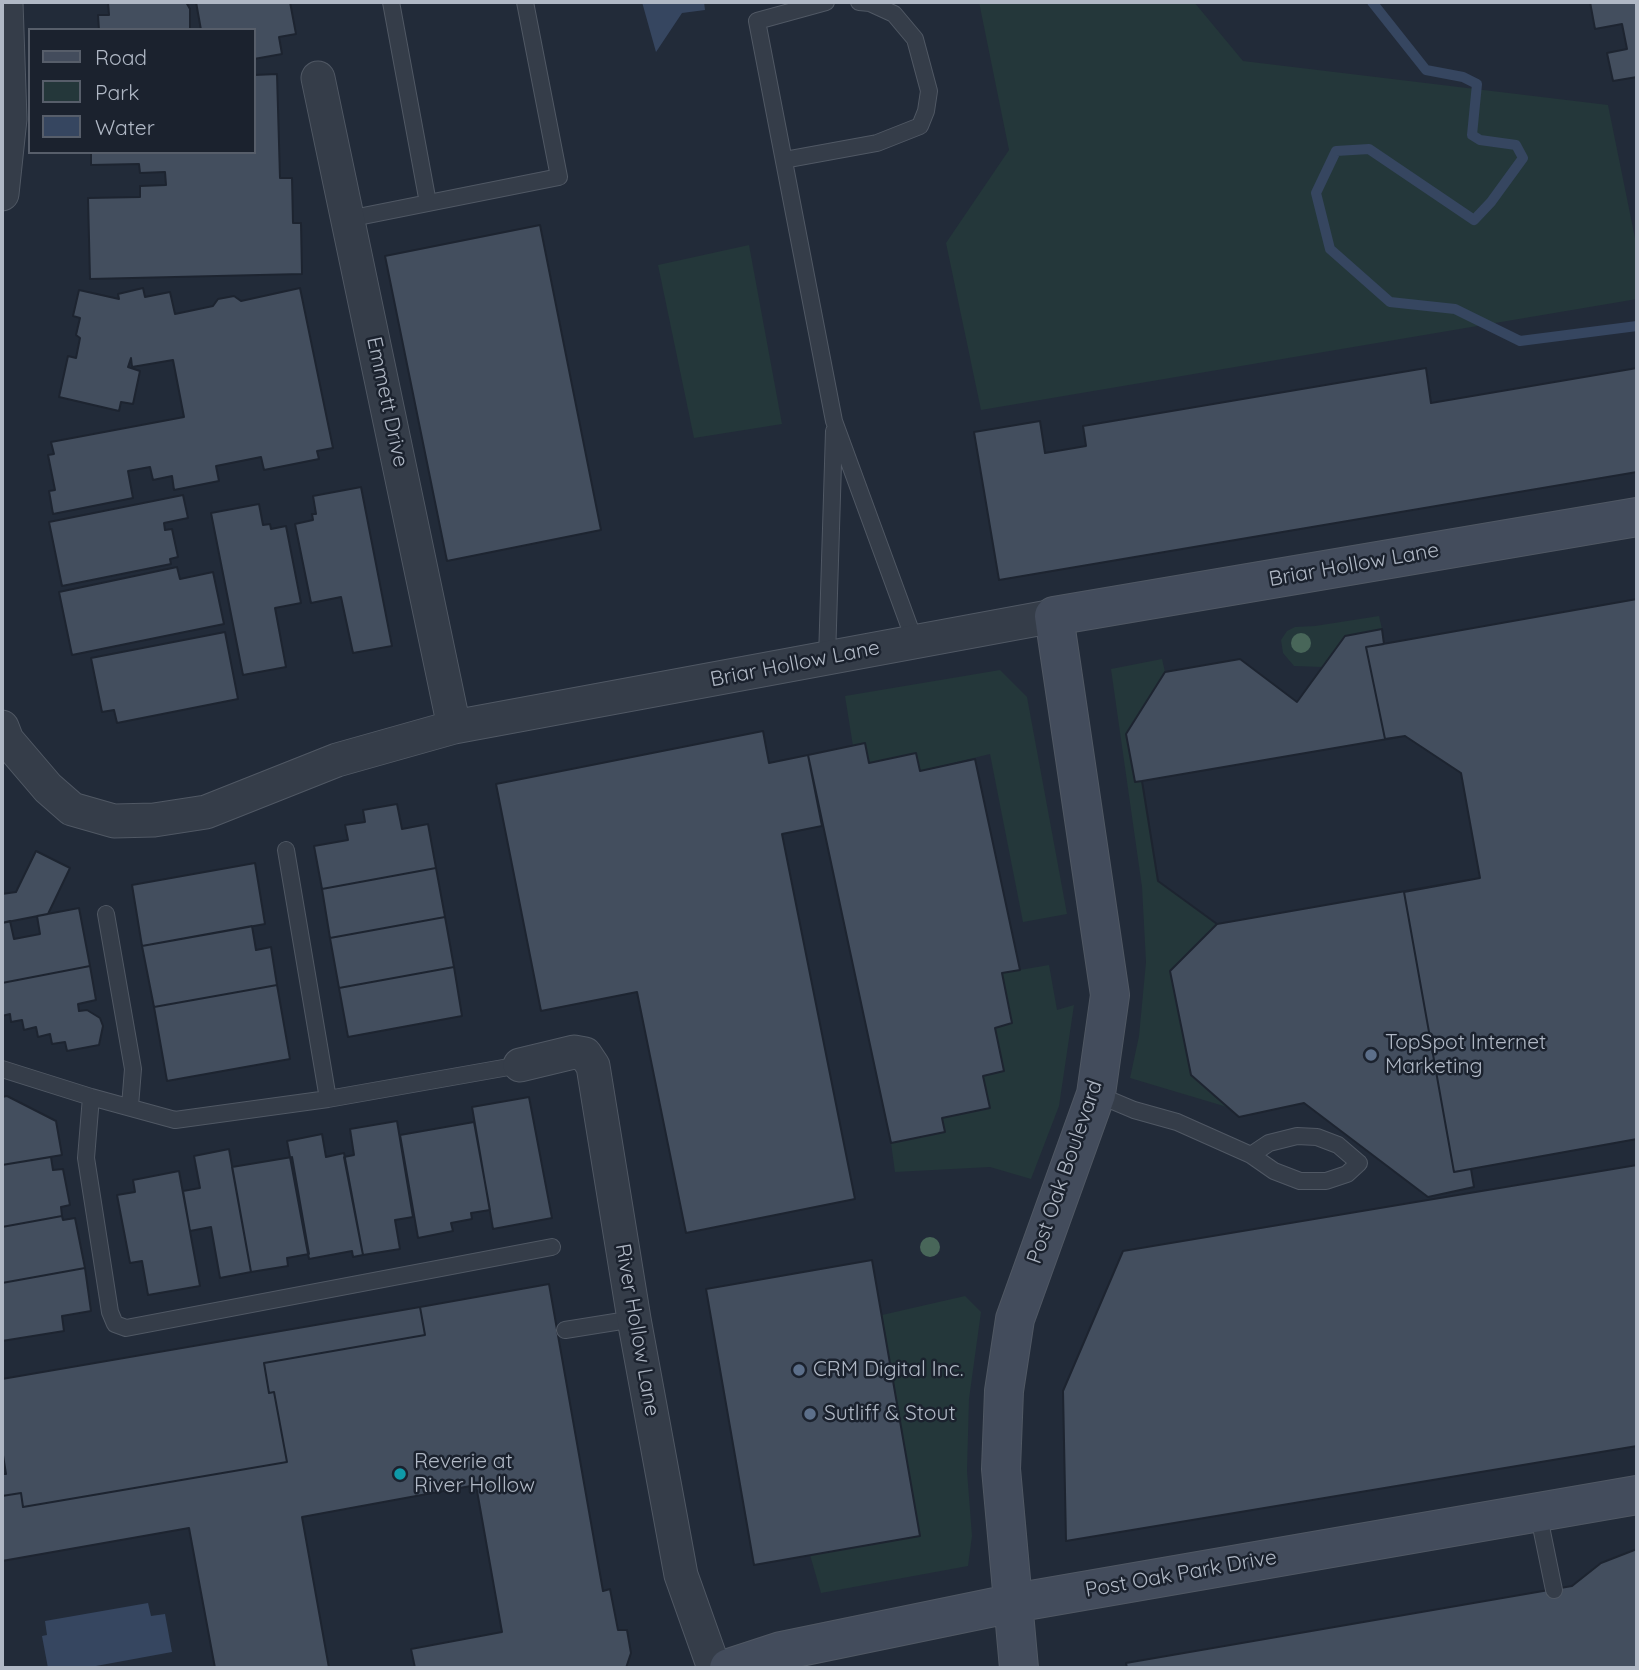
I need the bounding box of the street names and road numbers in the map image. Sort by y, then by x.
street label: Emmett Drive [361,335,413,469]
street label: Briar Hollow Lane [1267,538,1441,592]
street label: Briar Hollow Lane [708,635,882,693]
street label: Post Oak Boulevard [1022,1077,1108,1267]
street label: River Hollow Lane [609,1242,665,1418]
street label: Post Oak Park Drive [1083,1545,1279,1603]

